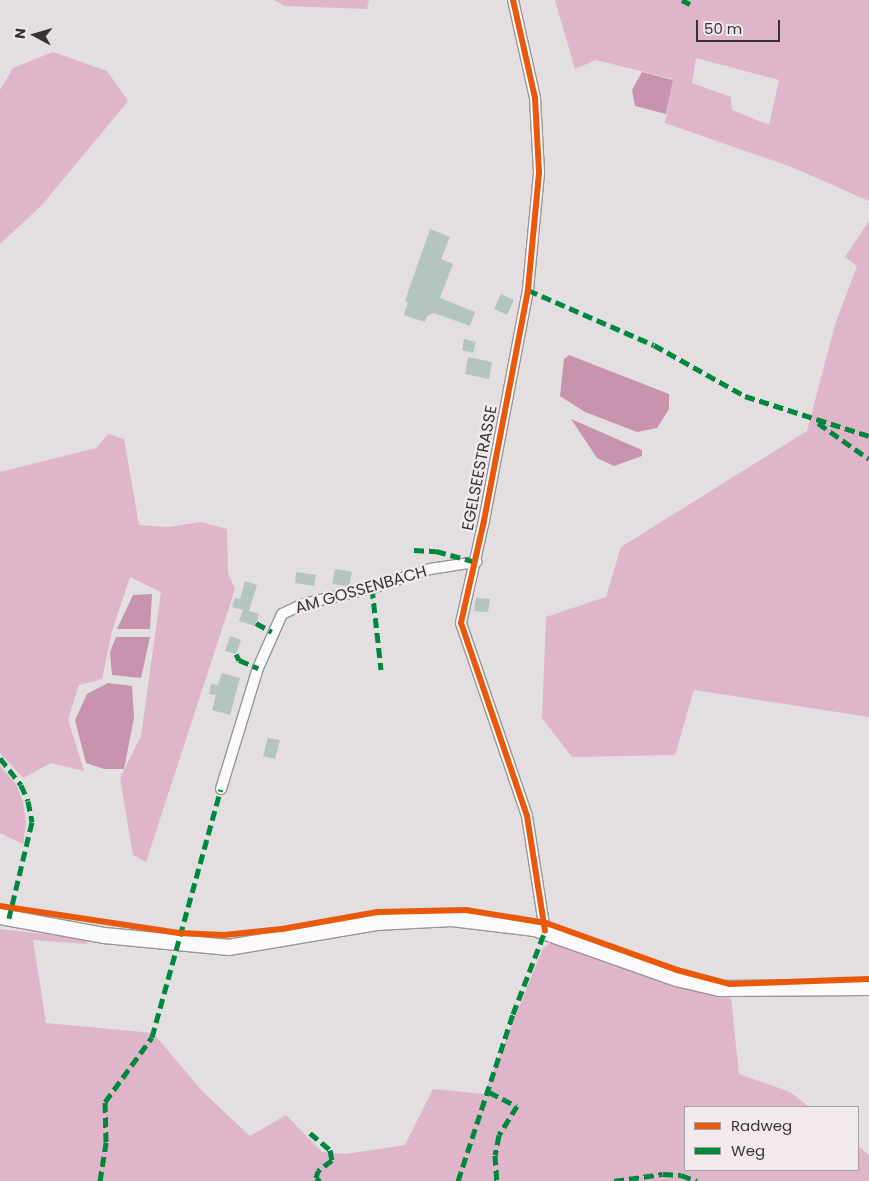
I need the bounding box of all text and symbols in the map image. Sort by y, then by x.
north arrow [10,10,60,60]
scale bar [699,10,783,42]
text: 50 m [704,18,742,39]
text: N [10,27,31,40]
street label: EGELSEESTRASSE [458,404,502,532]
street label: AM GOSSENBACH [293,562,429,618]
legend [684,1106,859,1171]
text: Radweg [731,1115,792,1136]
text: Weg [731,1140,765,1161]

